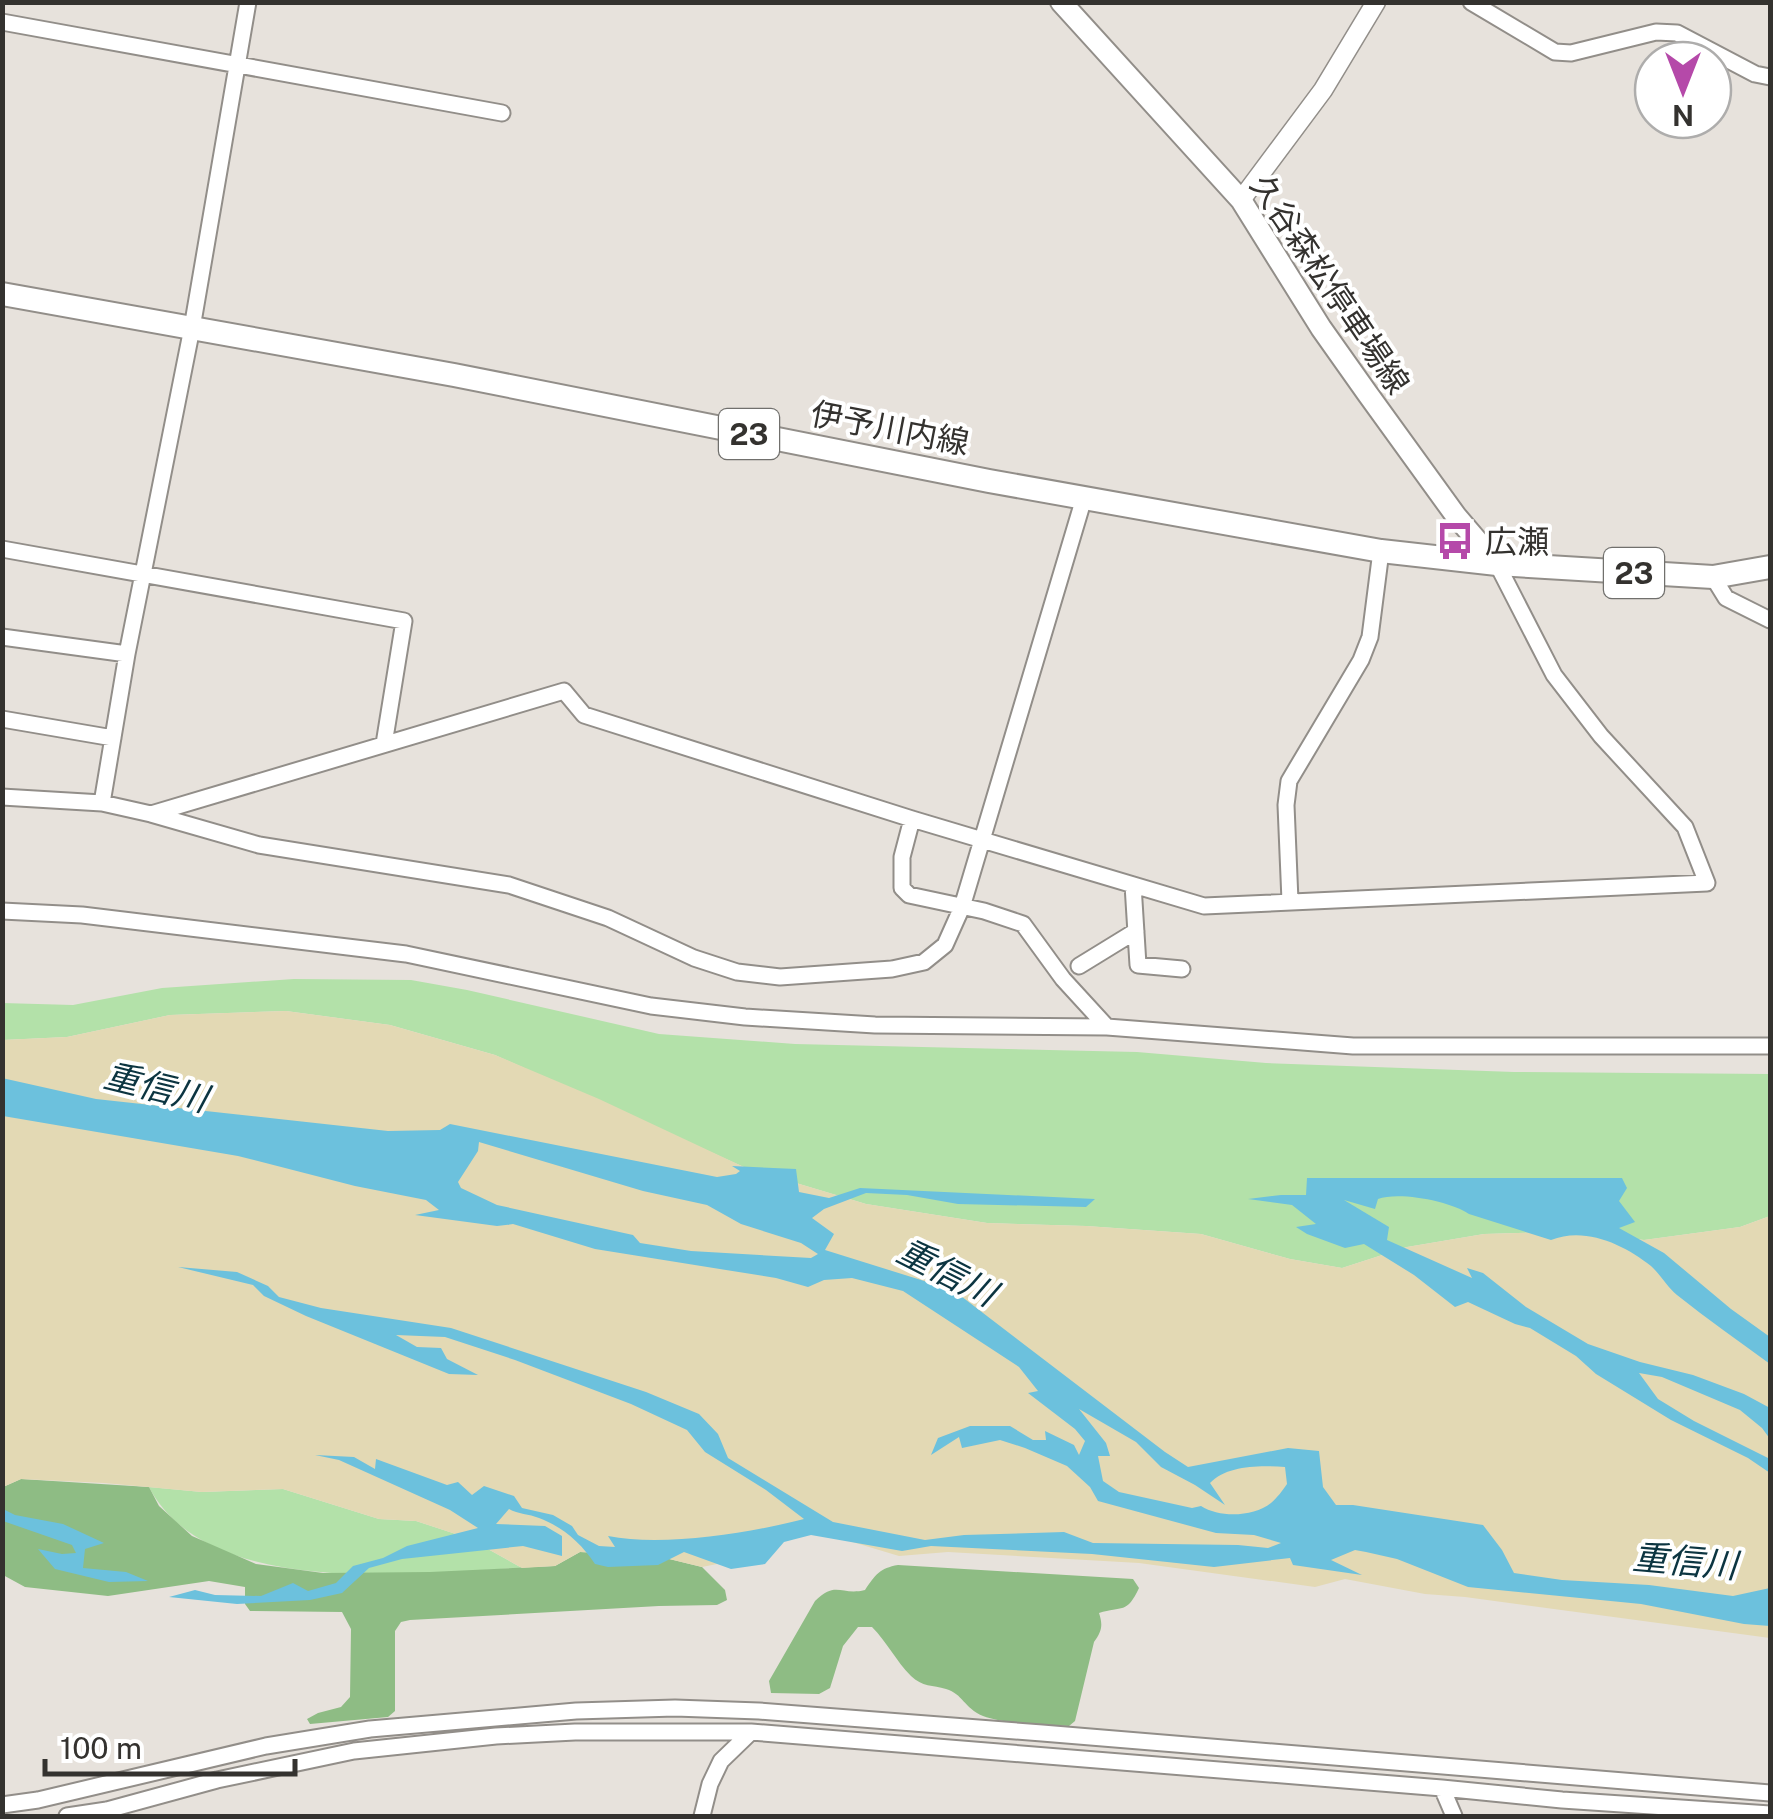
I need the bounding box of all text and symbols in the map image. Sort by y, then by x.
north arrow [1633,40,1733,140]
text: N [1672,99,1694,132]
street label: 久谷森松停車場線 [1243,168,1417,400]
street label: 伊予川内線 [808,395,972,461]
road number: 23 [719,409,779,459]
bus stop icon: 広瀬 [1434,520,1476,562]
place label: 広瀬 [1485,523,1549,560]
road number: 23 [1604,548,1664,598]
water label: 重信川 [100,1054,216,1121]
water label: 重信川 [891,1230,1007,1316]
water label: 重信川 [1631,1536,1743,1586]
scale bar [45,1714,295,1776]
text: 100 m [60,1730,142,1766]

